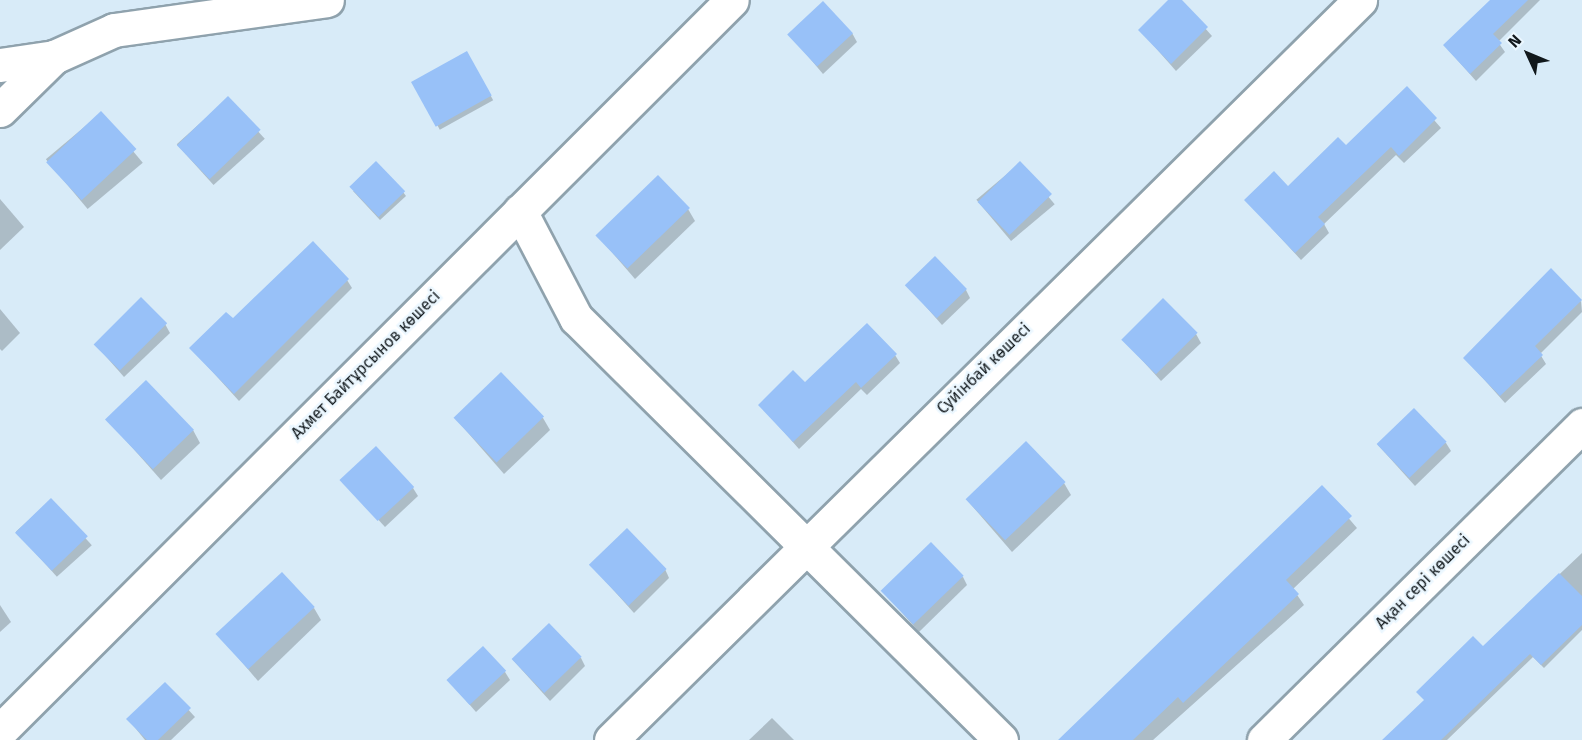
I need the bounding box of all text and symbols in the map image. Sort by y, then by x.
north arrow [1498,24,1558,84]
text: N [1504,31,1525,52]
street label: Ахмет Байтұрсынов көшесі [288,287,444,443]
street label: Суйінбай көшесі [933,320,1035,418]
street label: Ақан сері көшесі [1372,531,1474,633]

